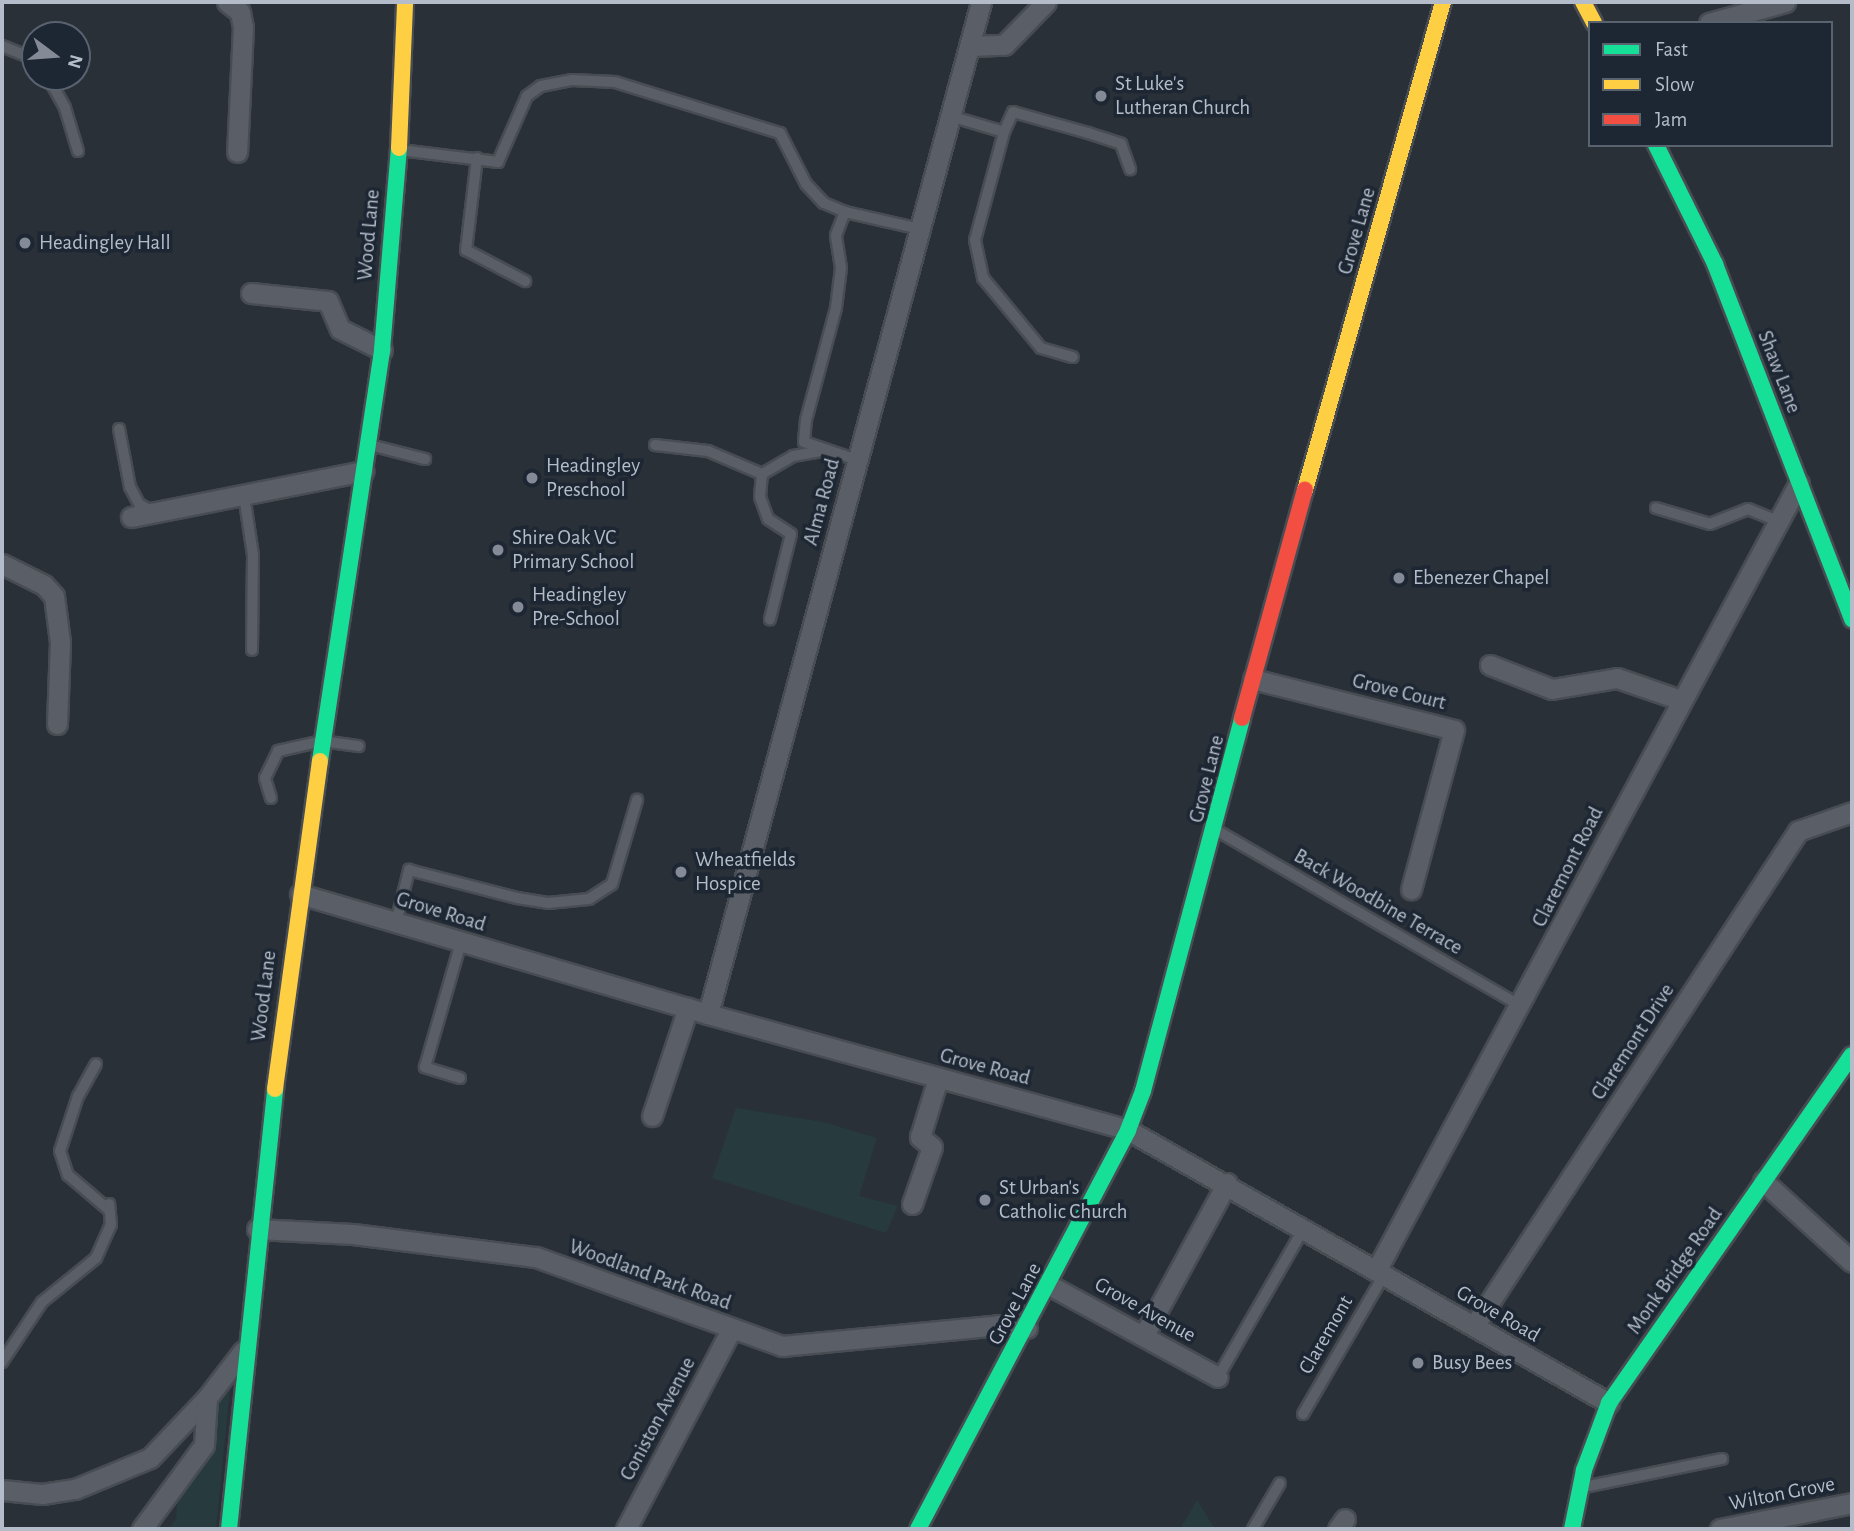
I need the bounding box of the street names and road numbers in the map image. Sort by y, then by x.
street label: Grove Lane [1333,185,1381,277]
street label: Wood Lane [352,188,386,282]
street label: Shaw Lane [1752,327,1806,417]
street label: Alma Road [798,456,846,548]
street label: Grove Court [1350,668,1448,716]
street label: Grove Lane [1184,733,1230,825]
street label: Claremont Road [1527,803,1609,931]
street label: Back Woodbine Terrace [1289,843,1467,961]
street label: Grove Road [393,886,489,938]
street label: Wood Lane [246,949,282,1043]
street label: Claremont Drive [1586,979,1680,1105]
street label: Grove Road [937,1043,1033,1091]
street label: Monk Bridge Road [1622,1203,1728,1339]
street label: Woodland Park Road [566,1234,734,1316]
street label: Grove Lane [983,1259,1047,1349]
street label: Grove Avenue [1090,1272,1200,1348]
street label: Grove Road [1452,1280,1544,1348]
street label: Claremont [1293,1291,1359,1379]
street label: Coniston Avenue [615,1353,701,1485]
street label: Wilton Grove [1727,1471,1837,1517]

